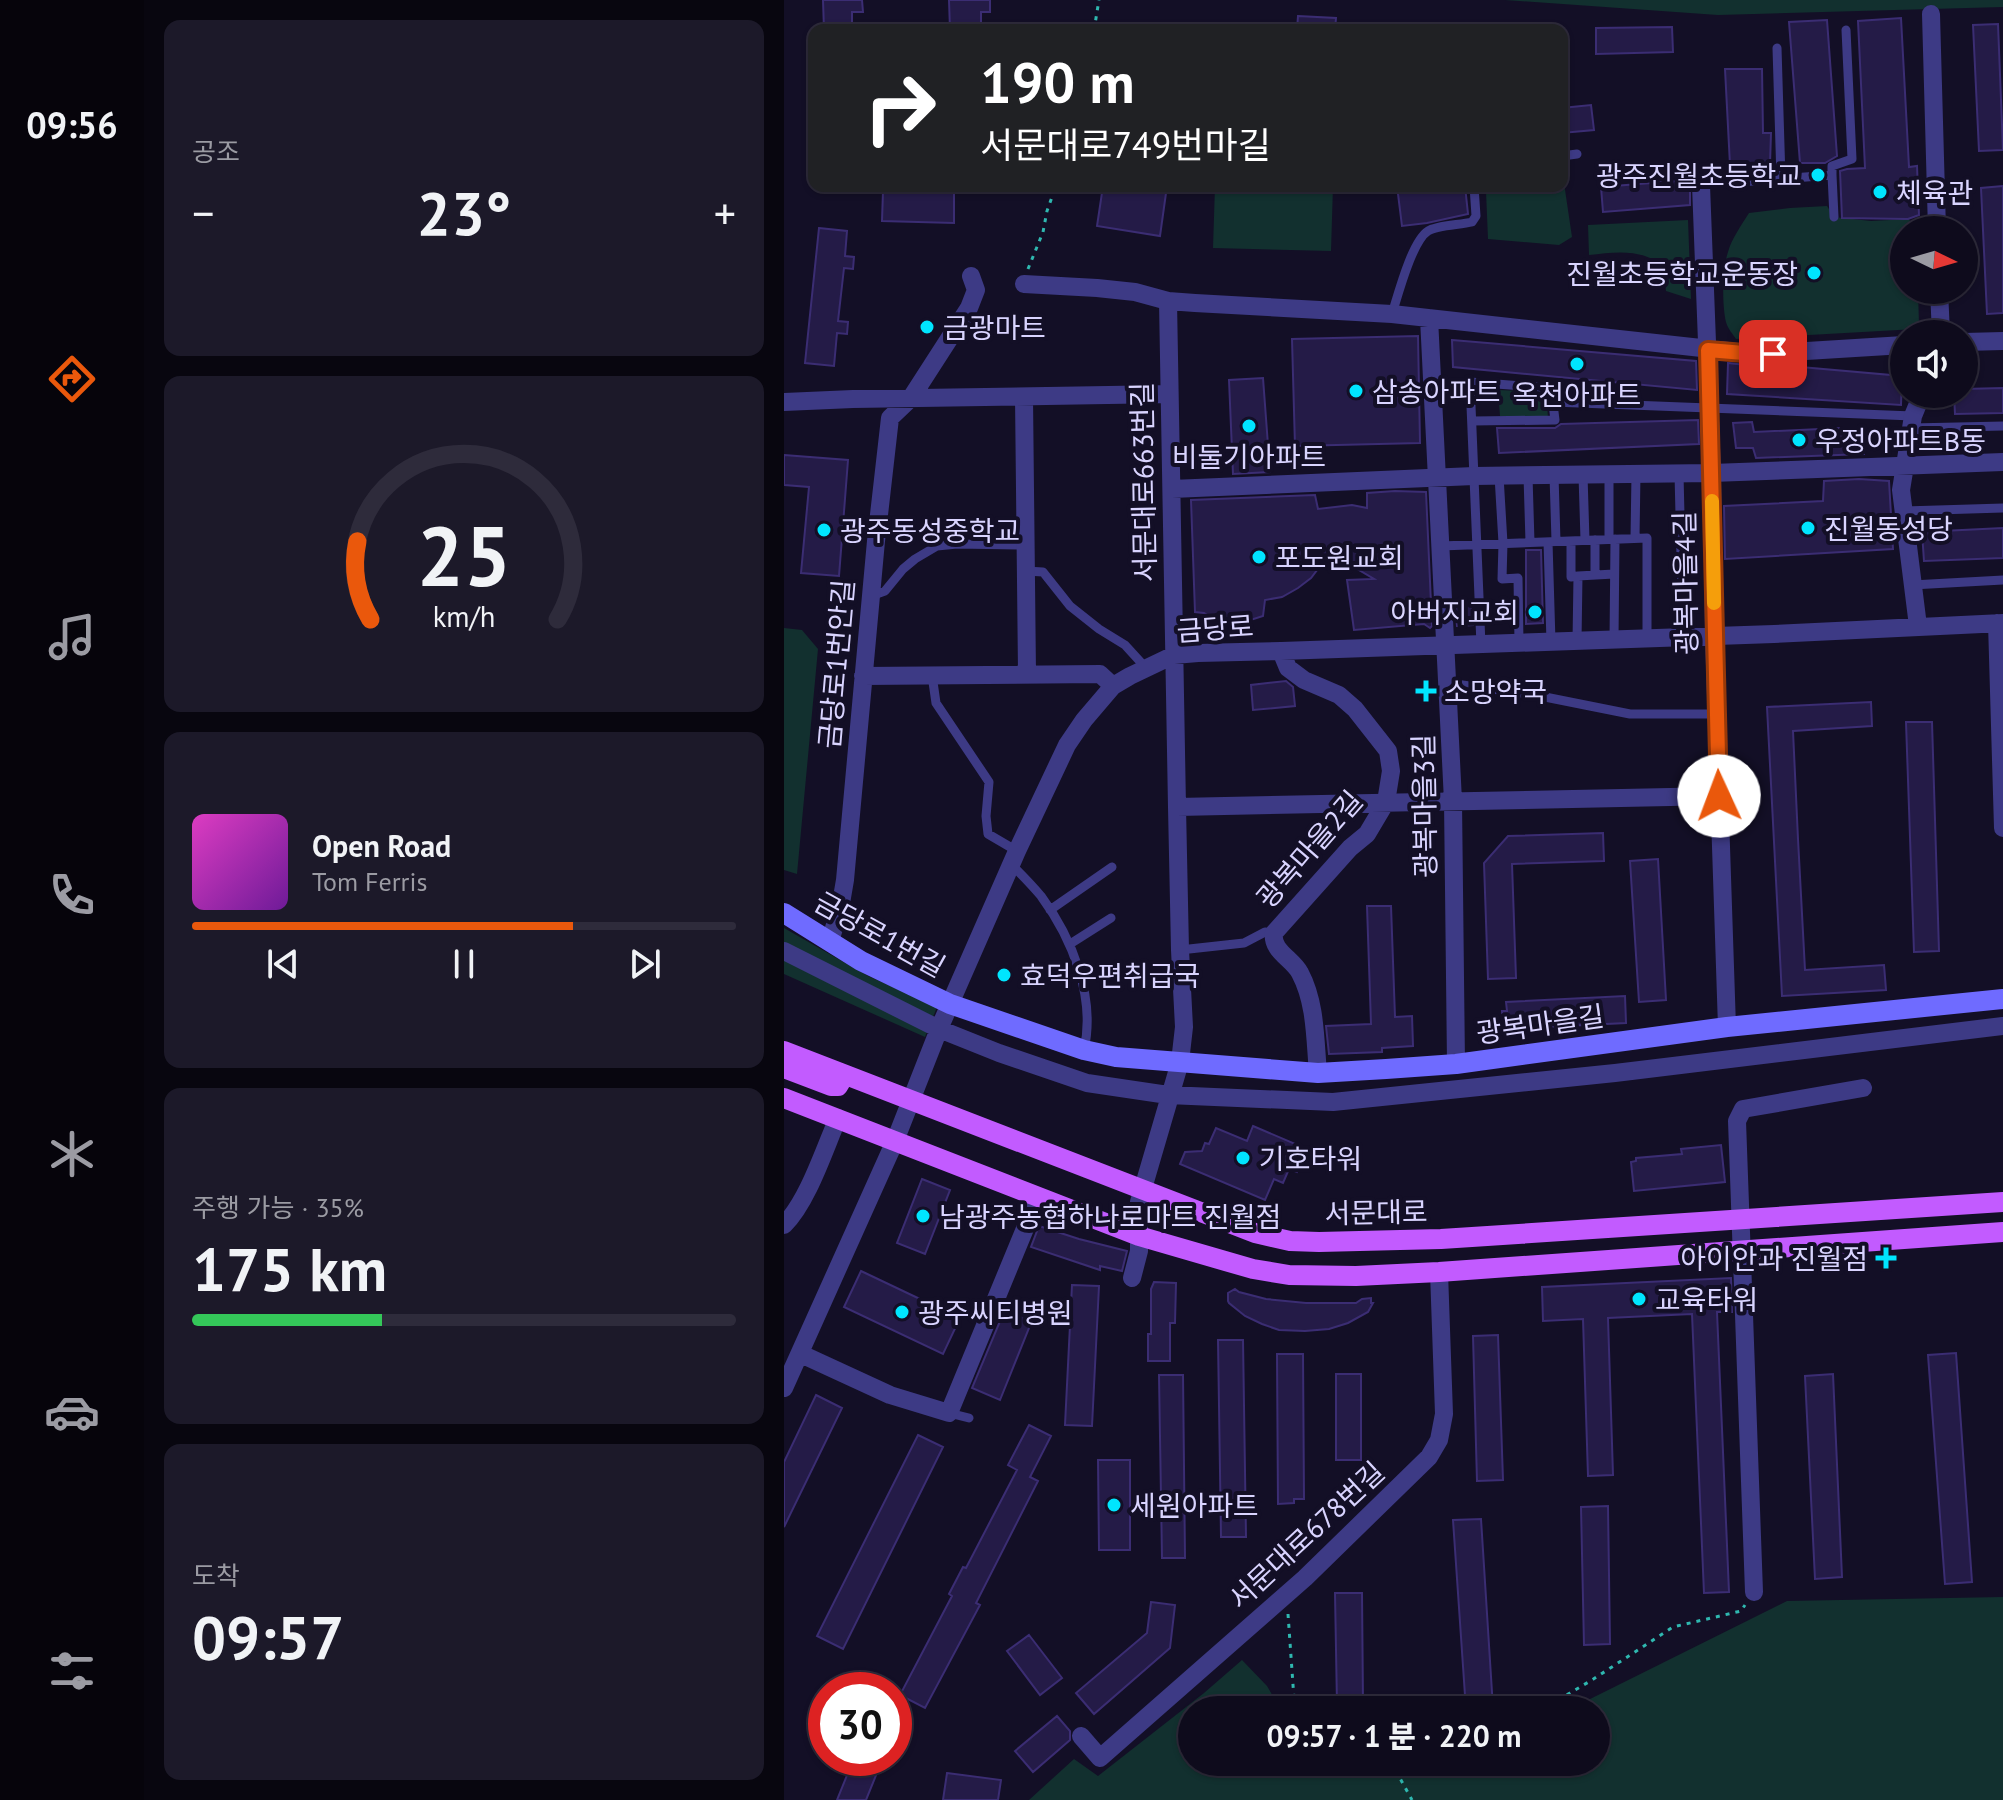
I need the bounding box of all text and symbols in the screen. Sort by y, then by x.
text: 190 m [980,46,1135,118]
icon: right [848,56,952,160]
text: 09:56 [26,101,118,148]
text: 서문대로749번마길 [980,121,1271,168]
text: 공조 [192,135,240,168]
place label: 광주진월초등학교 [1596,157,1802,194]
marker: 광주진월초등학교 [1809,166,1827,184]
text: 23° [417,174,511,252]
place label: 체육관 [1896,174,1973,211]
marker: 체육관 [1871,183,1889,201]
text: − [192,184,214,241]
text: + [714,184,736,241]
north arrow [1890,216,1978,304]
map controls [1890,216,1978,408]
place label: 진월초등학교운동장 [1566,255,1798,292]
marker: 진월초등학교운동장 [1805,264,1823,282]
place label: 금광마트 [943,309,1046,346]
marker: 금광마트 [918,318,936,336]
pin [1739,320,1807,388]
button: sound [1890,320,1978,408]
icon: arrive [1751,332,1795,376]
icon: directions [44,351,100,407]
marker: 옥천아파트 [1568,355,1586,373]
place label: 삼송아파트 [1372,373,1501,410]
place label: 옥천아파트 [1513,376,1641,413]
street label: 서문대로663번길 [1123,382,1163,582]
marker: 삼송아파트 [1347,382,1365,400]
marker: 비둘기아파트 [1240,417,1258,435]
place label: 우정아파트B동 [1815,422,1986,459]
marker: 우정아파트B동 [1790,431,1808,449]
place label: 비둘기아파트 [1172,438,1326,475]
text: 25 [417,501,511,609]
place label: 진월동성당 [1824,510,1953,547]
street label: 광복마을4길 [1665,511,1705,655]
place label: 광주동성중학교 [840,512,1020,549]
marker: 진월동성당 [1799,519,1817,537]
marker: 광주동성중학교 [815,521,833,539]
place label: 포도원교회 [1275,539,1404,576]
marker: 포도원교회 [1250,548,1268,566]
street label: 금당로1번안길 [810,578,862,750]
place label: 아버지교회 [1390,594,1519,631]
text: km/h [433,598,495,635]
marker: 아버지교회 [1526,603,1544,621]
street label: 금당로 [1175,607,1255,649]
icon: music [44,609,100,665]
place label: 소망약국 [1444,673,1547,710]
marker: 소망약국 [1415,680,1437,702]
street label: 광복마을3길 [1404,734,1444,878]
position arrow [1677,754,1761,838]
street label: 광복마을2길 [1248,783,1370,915]
text: Open Road [312,826,451,865]
text: Tom Ferris [312,865,427,898]
icon: phone [44,867,100,923]
street label: 금당로1번길 [808,883,952,985]
icon: previous [261,942,305,986]
icon: pause [442,942,486,986]
icon: next [623,942,667,986]
place label: 효덕우편취급국 [1020,957,1200,994]
marker: 효덕우편취급국 [995,966,1013,984]
street label: 광복마을길 [1474,997,1606,1051]
icon: climate [44,1126,100,1182]
place label: 기호타워 [1259,1140,1362,1177]
marker: 기호타워 [1234,1149,1252,1167]
text: 주행 가능 · 35% [192,1191,364,1224]
street label: 서문대로 [1324,1193,1428,1231]
place label: 남광주농협하나로마트 진월점 [939,1198,1281,1235]
marker: 남광주농협하나로마트 진월점 [914,1207,932,1225]
text: 175 km [192,1230,387,1308]
place label: 아이안과 진월점 [1680,1240,1868,1277]
marker: 아이안과 진월점 [1875,1247,1897,1269]
place label: 교육타워 [1655,1281,1758,1318]
marker: 교육타워 [1630,1290,1648,1308]
place label: 광주씨티병원 [918,1294,1073,1331]
marker: 광주씨티병원 [893,1303,911,1321]
icon: car [44,1384,100,1440]
street label: 서문대로678번길 [1220,1453,1392,1617]
place label: 세원아파트 [1130,1487,1259,1524]
marker: 세원아파트 [1105,1496,1123,1514]
text: 도착 [192,1559,240,1592]
text: 09:57 [192,1598,344,1676]
icon: filters [44,1643,100,1699]
speed limit sign: 30 [808,1672,912,1776]
text: 09:57 · 1 분 · 220 m [1267,1716,1522,1755]

